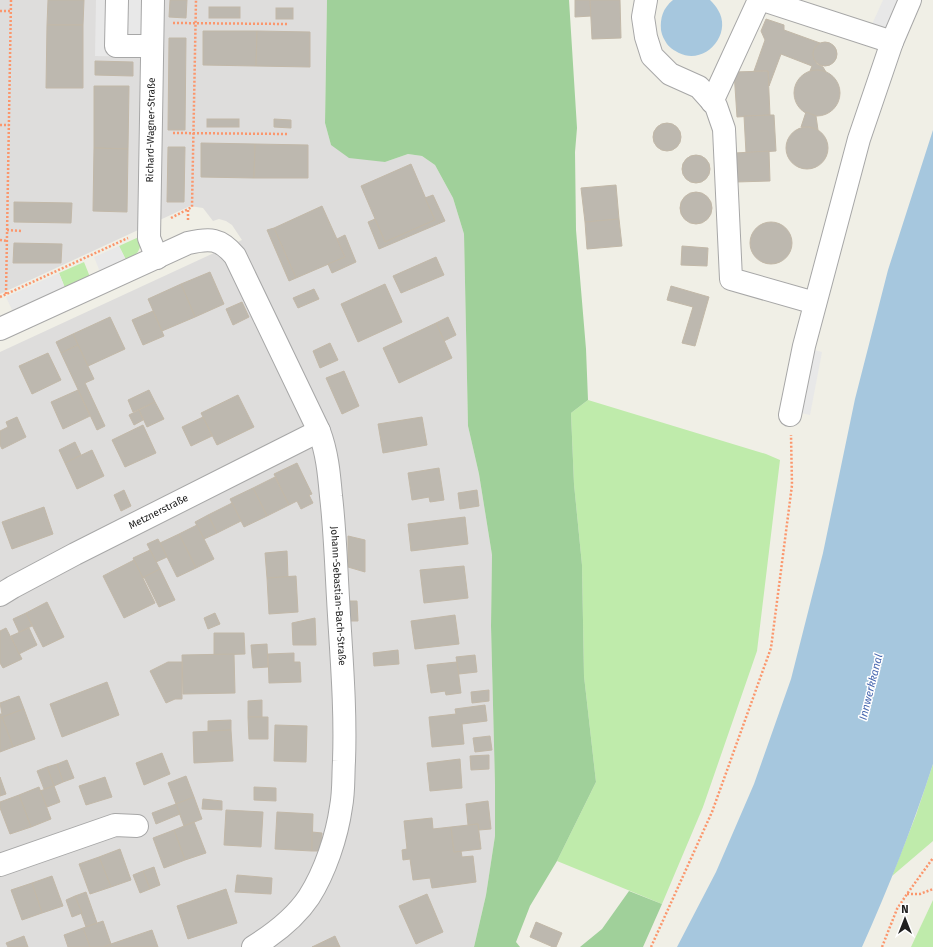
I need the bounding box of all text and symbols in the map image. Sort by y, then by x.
street label: Richard-Wagner-Straße [144,77,158,183]
street label: Metznerstraße [127,492,190,532]
street label: Johann-Sebastian-Bach-Straße [328,526,348,666]
water label: Innwerkkanal [856,653,886,721]
north arrow [885,899,925,939]
text: N [901,903,909,916]

